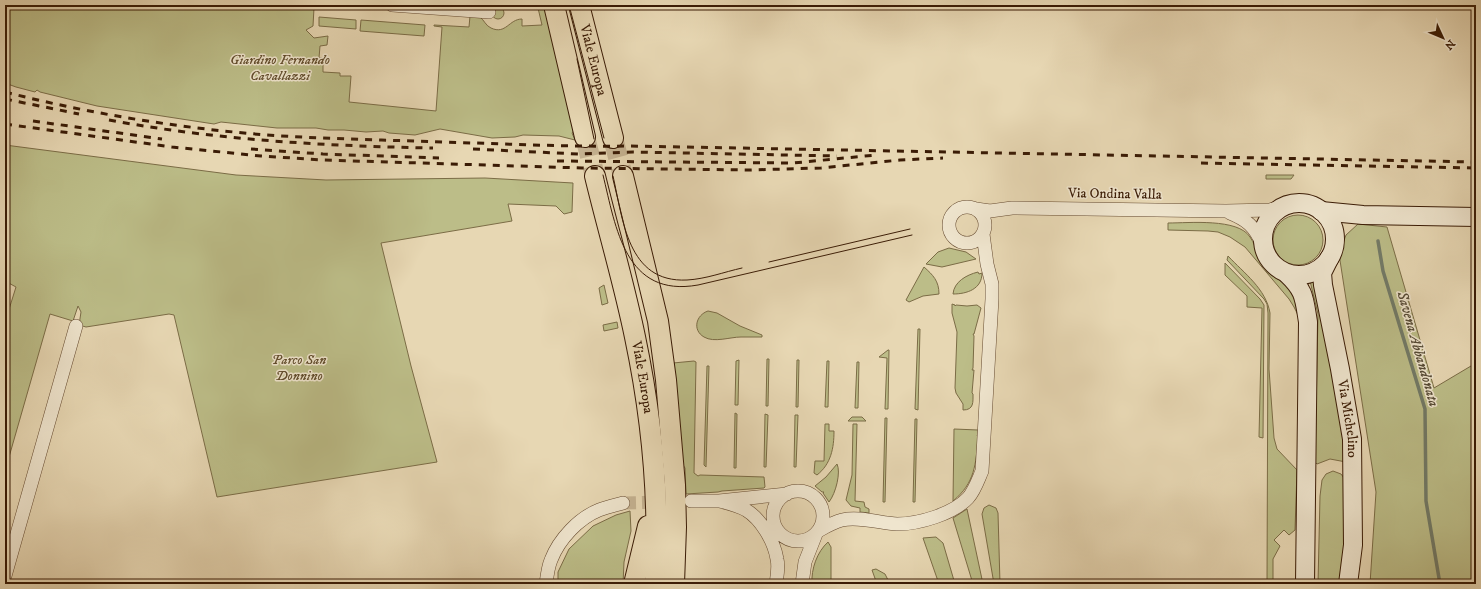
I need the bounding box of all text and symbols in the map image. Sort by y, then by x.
north arrow [1423,18,1463,58]
street label: Viale Europa [575,22,611,98]
text: N [1441,36,1458,52]
park label: Giardino Fernando Cavallazzi [230,51,330,85]
street label: Via Ondina Valla [1067,184,1162,204]
water label: Savena Abbandonata [1392,288,1444,409]
street label: Viale Europa [627,339,657,415]
park label: Parco San Donnino [272,351,326,385]
street label: Via Michelino [1333,377,1361,458]

